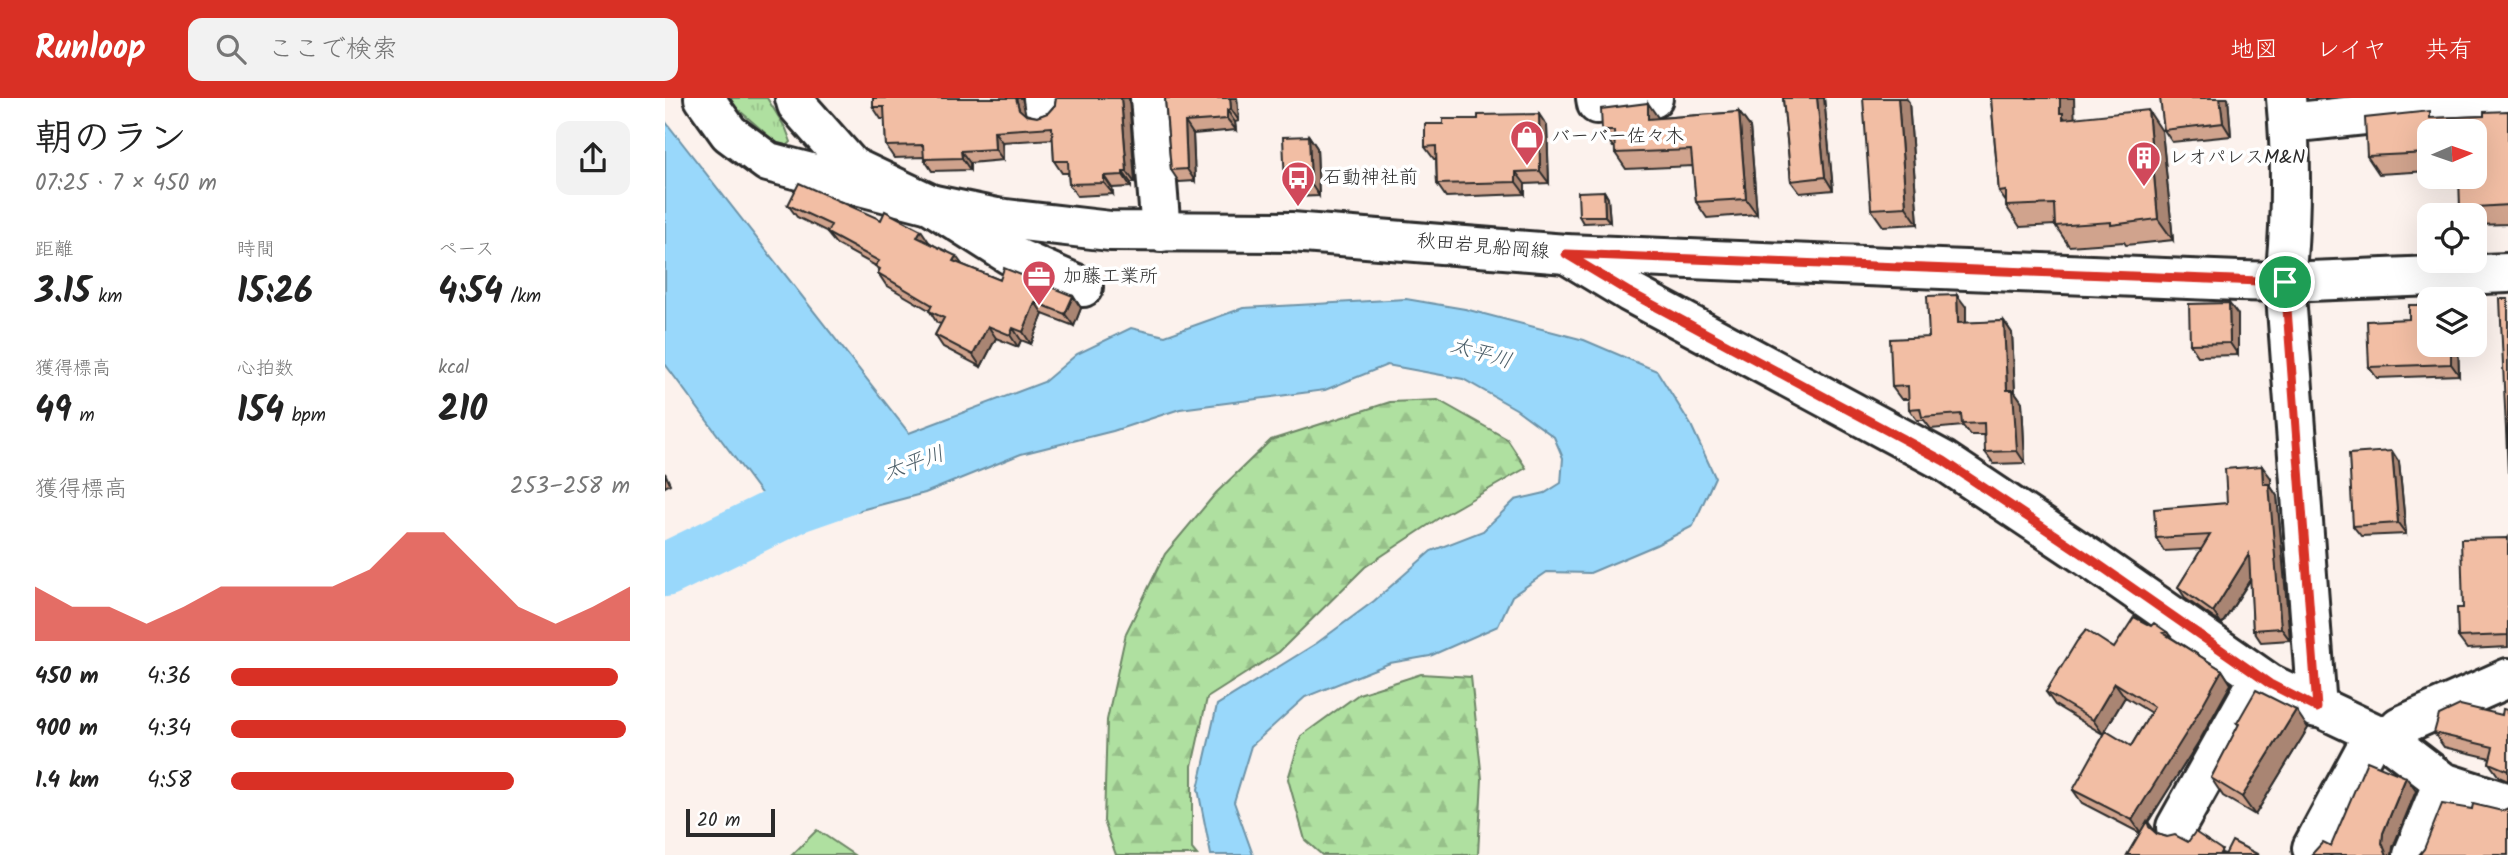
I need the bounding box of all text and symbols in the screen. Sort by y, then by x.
search box [188,18,678,81]
text: Runloop [35,23,146,76]
text: ここで検索 [268,29,398,71]
icon: search [212,30,250,68]
text: 地図 [2230,31,2278,70]
text: レイヤ [2316,31,2387,70]
text: 共有 [2425,31,2473,70]
text: 朝のラン [35,110,187,170]
shop icon: バーバー佐々木 [1508,118,1546,167]
north arrow [2417,119,2487,189]
map controls [2417,119,2487,357]
button: share [556,121,630,195]
place label: バーバー佐々木 [1551,122,1684,152]
building icon: レオパレスM&N [2125,139,2163,188]
place label: レオパレスM&N [2169,143,2305,173]
bus stop icon: 石動神社前 [1279,159,1317,208]
place label: 石動神社前 [1323,163,1418,193]
text: 07:25 · 7 × 450 m [35,166,217,202]
button: locate [2417,203,2487,273]
street label: 秋田岩見船岡線 [1415,226,1551,268]
text: 距離 [35,235,73,265]
text: 時間 [237,235,275,265]
text: ペース [438,235,494,265]
pin [2255,252,2315,312]
office icon: 加藤工業所 [1020,258,1058,307]
place label: 加藤工業所 [1063,262,1158,292]
icon: arrive [2266,263,2304,301]
text: 3.15 [35,265,91,321]
text: 15:26 [237,265,313,321]
text: 4:54 [438,265,503,321]
text: km [91,282,122,312]
text: /km [503,282,541,312]
button: layers [2417,287,2487,357]
water label: 太平川 [1446,329,1516,379]
text: kcal [438,353,469,383]
text: 獲得標高 [35,354,111,384]
text: 心拍数 [237,354,294,384]
text: 210 [438,383,487,439]
text: 49 [35,384,72,440]
text: 154 [237,384,284,440]
text: m [72,401,95,431]
text: bpm [284,401,326,431]
water label: 太平川 [879,438,949,490]
text: 253–258 m [510,469,630,505]
text: 獲得標高 [35,472,127,508]
text: 450 m [35,659,99,695]
text: 4:36 [147,659,191,695]
text: 900 m [35,711,98,747]
text: 4:34 [147,711,191,747]
text: 1.4 km [35,763,99,799]
text: 4:58 [147,763,192,799]
scale bar [686,806,775,838]
text: 20 m [697,806,740,836]

